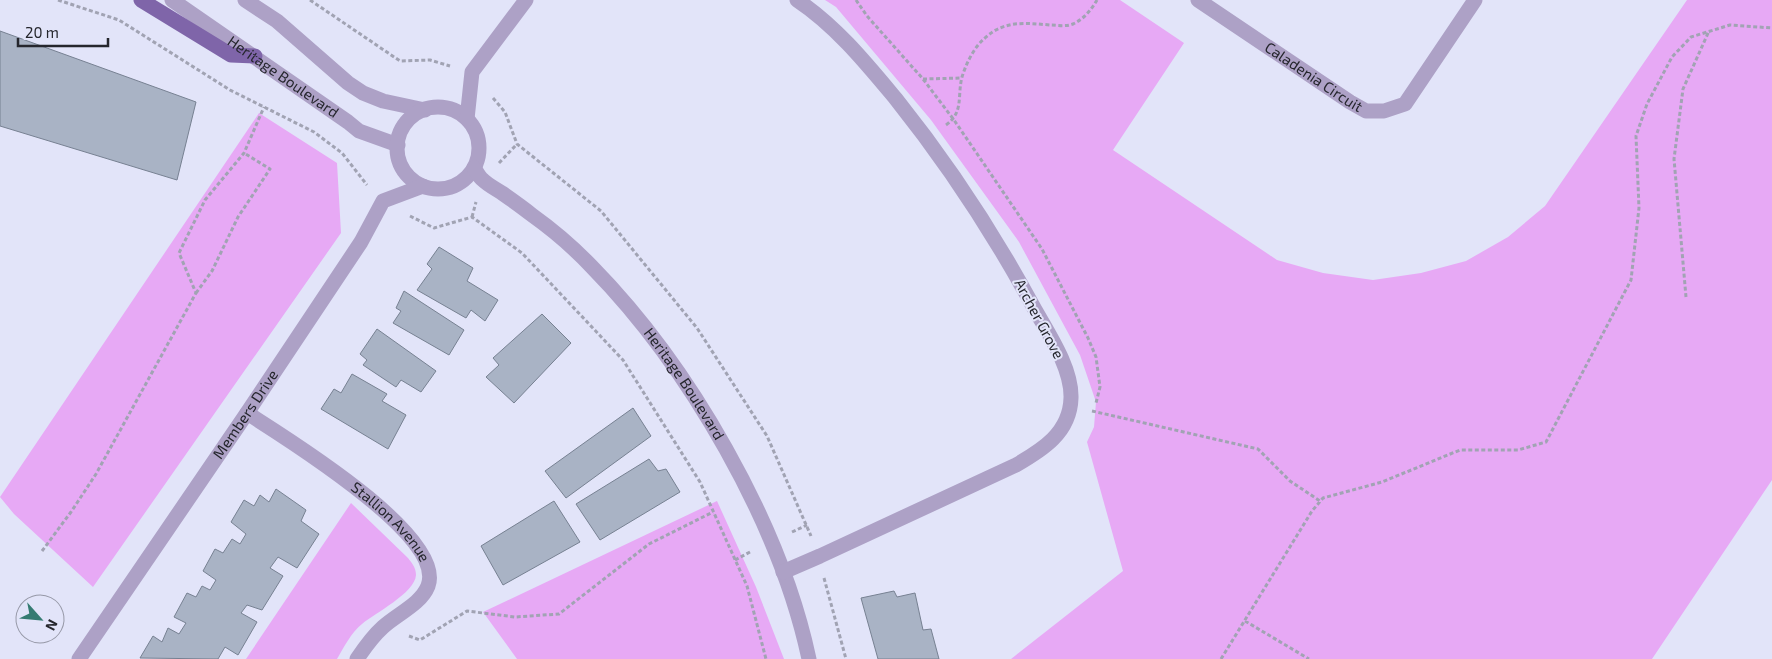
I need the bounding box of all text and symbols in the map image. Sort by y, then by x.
scale bar [18,15,108,47]
text: 20 m [25,23,59,41]
street label: Heritage Boulevard [225,31,343,121]
street label: Caladenia Circuit [1262,37,1366,115]
street label: Archer Grove [1011,276,1068,362]
street label: Heritage Boulevard [641,324,729,443]
street label: Members Drive [208,366,281,462]
street label: Stallion Avenue [348,477,434,565]
north arrow [15,594,65,644]
text: N [42,617,62,633]

